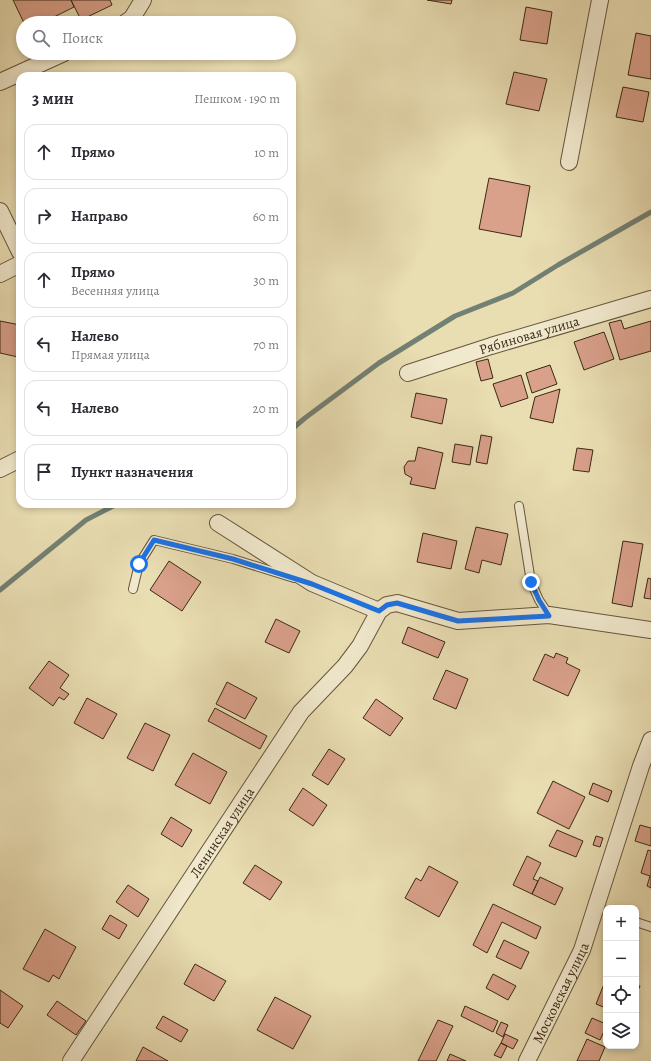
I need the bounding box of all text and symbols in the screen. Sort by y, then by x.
search box [16,16,296,60]
icon: search [30,27,52,49]
text: Поиск [62,28,103,48]
text: 3 мин [32,87,74,110]
text: Пешком · 190 m [194,90,280,107]
icon: ahead [33,141,55,163]
text: Прямо [71,142,115,162]
text: 10 m [254,144,279,161]
icon: right [33,205,55,227]
text: Направо [71,206,128,226]
text: 60 m [253,208,279,225]
text: Прямо [71,262,115,282]
icon: ahead [33,269,55,291]
text: 30 m [253,272,279,289]
text: Весенняя улица [71,282,159,299]
street label: Рябиновая улица [477,311,582,359]
text: Налево [71,326,119,346]
icon: left [33,333,55,355]
text: 70 m [253,336,279,353]
text: Прямая улица [71,346,150,363]
icon: left [33,397,55,419]
text: Налево [71,398,119,418]
text: 20 m [253,400,279,417]
icon: arrive [33,461,55,483]
text: Пункт назначения [71,462,193,482]
route start [130,555,148,573]
route end [522,573,540,591]
street label: Ленинская улица [185,783,259,881]
map controls [603,905,639,1049]
button: + [603,905,639,941]
street label: Московская улица [528,940,594,1047]
button: − [603,941,639,977]
button: locate [603,977,639,1013]
button: layers [603,1013,639,1049]

